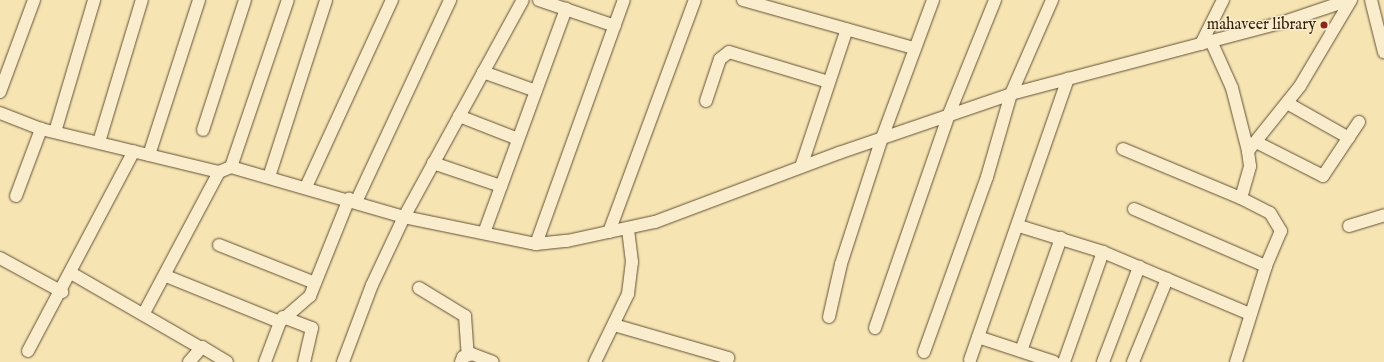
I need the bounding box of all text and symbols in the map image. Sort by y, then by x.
place label: mahaveer library [1207,15,1316,35]
marker: mahaveer library [1319,20,1329,30]

